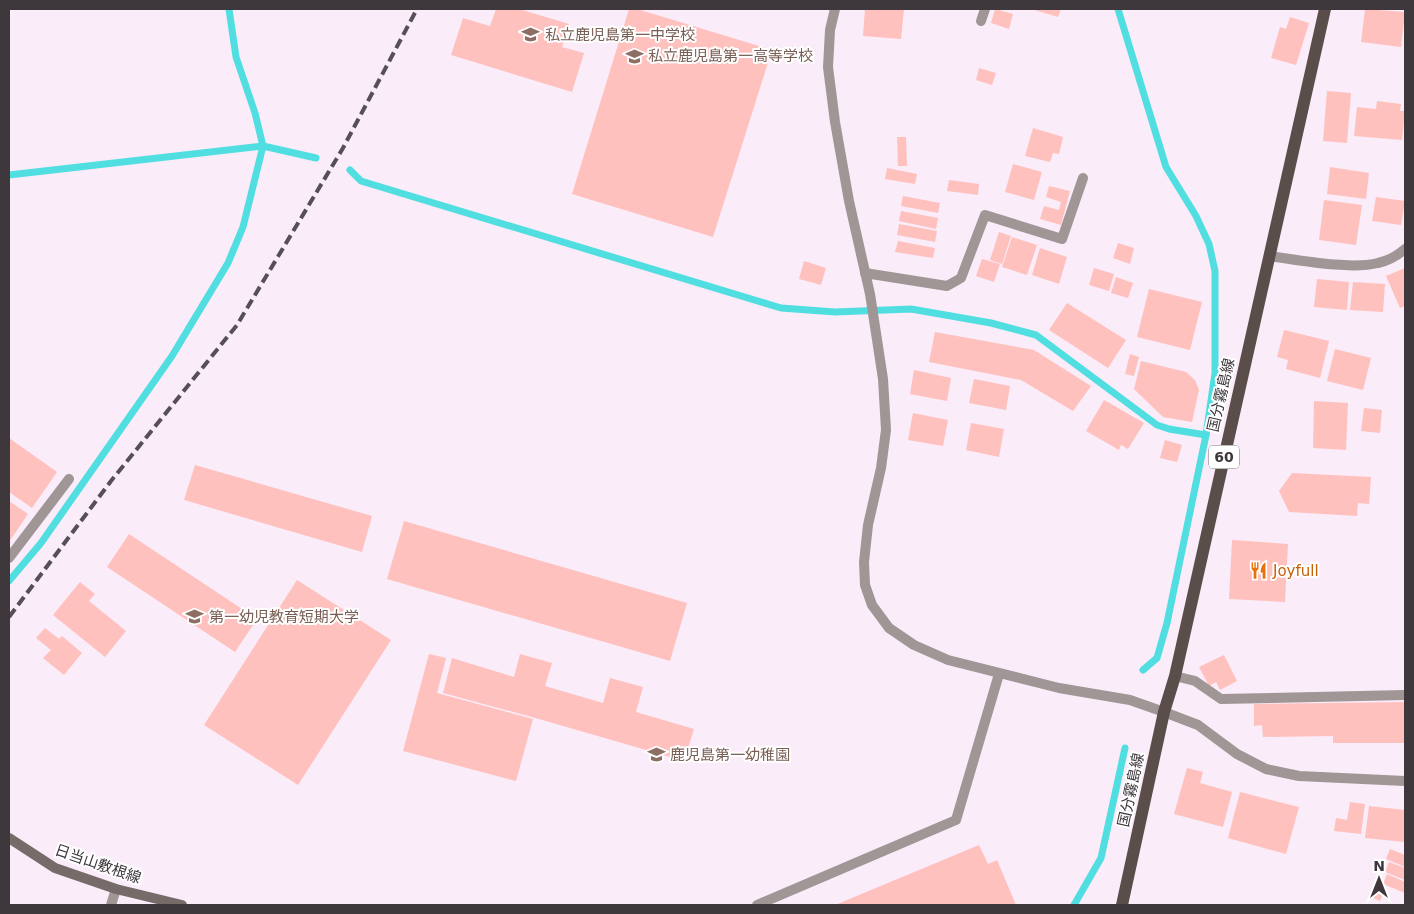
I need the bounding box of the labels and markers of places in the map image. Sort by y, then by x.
school or university icon: 私立鹿児島第一中学校 [521,25,541,45]
place label: 私立鹿児島第一中学校 [545,26,695,44]
school or university icon: 私立鹿児島第一高等学校 [624,46,644,66]
place label: 私立鹿児島第一高等学校 [648,47,813,65]
restaurant icon: Joyfull [1249,561,1269,581]
place label: Joyfull [1272,562,1319,580]
school or university icon: 第一幼児教育短期大学 [185,607,205,627]
place label: 第一幼児教育短期大学 [209,608,359,626]
school or university icon: 鹿児島第一幼稚園 [646,745,666,765]
place label: 鹿児島第一幼稚園 [670,746,790,764]

